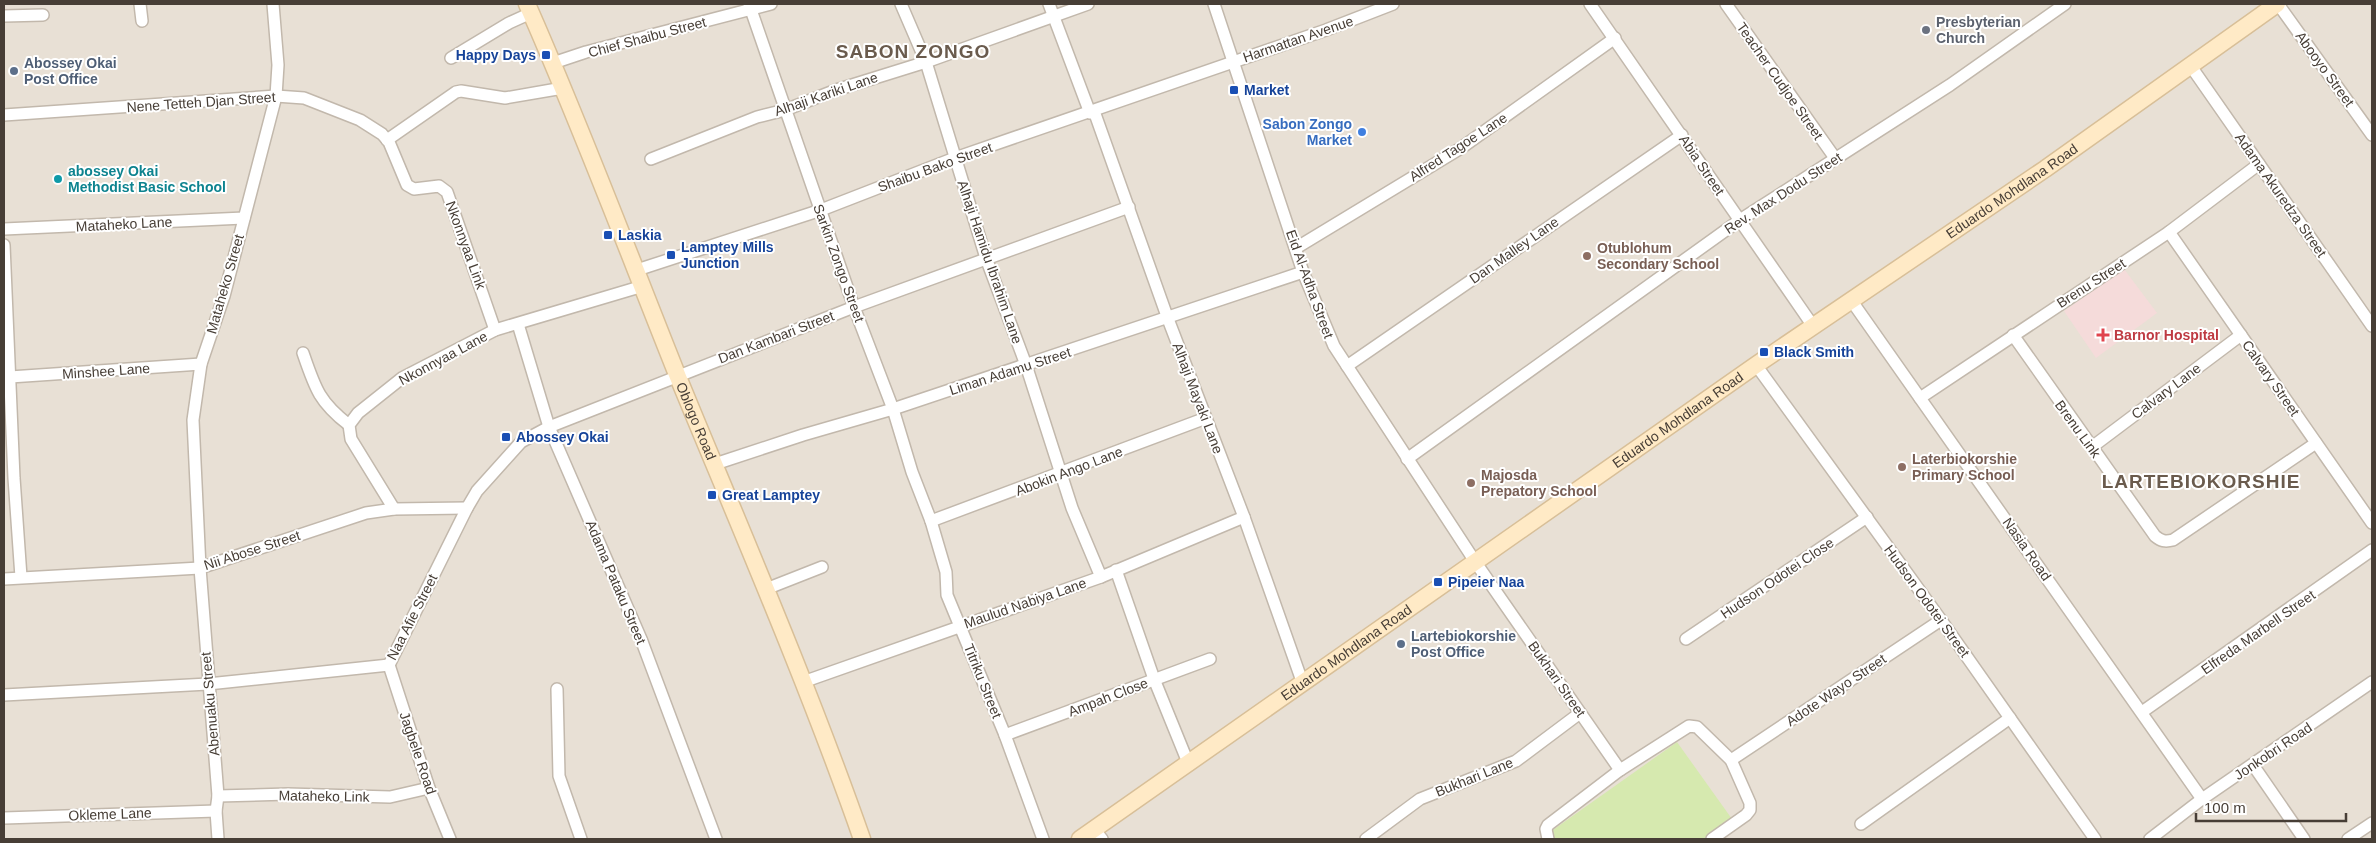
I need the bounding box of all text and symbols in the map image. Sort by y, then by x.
street label: Harmattan Avenue [1241,13,1356,65]
street label: Chief Shaibu Street [586,14,708,60]
place label: Presbyterian Church [1936,14,2021,46]
street label: Teacher Cudjoe Street [1733,19,1827,143]
marker: Presbyterian Church [1920,24,1932,36]
street label: Abooyo Street [2292,28,2358,110]
district label: SABON ZONGO [836,41,990,62]
place label: Happy Days [456,47,536,63]
marker: Happy Days [540,49,552,61]
place label: Abossey Okai Post Office [24,55,117,87]
marker: Abossey Okai Post Office [8,65,20,77]
street label: Alhaji Kariki Lane [772,69,880,119]
place label: Market [1244,82,1289,98]
marker: Market [1228,84,1240,96]
street label: Nene Tetteh Djan Street [126,89,276,115]
street label: Alfred Tagoe Lane [1406,109,1510,185]
place label: Sabon Zongo Market [1263,116,1352,148]
marker: Sabon Zongo Market [1356,126,1368,138]
street label: Adama Akuredza Street [2232,130,2330,260]
street label: Abia Street [1676,132,1728,198]
street label: Shaibu Bako Street [876,139,995,195]
street label: Eduardo Mohdlana Road [1943,140,2081,242]
street label: Rev. Max Dodu Street [1721,149,1845,237]
place label: abossey Okai Methodist Basic School [68,163,226,195]
marker: abossey Okai Methodist Basic School [52,173,64,185]
street label: Alhaji Hamidu Ibrahim Lane [954,178,1026,346]
street label: Nkonnyaa Link [443,199,490,292]
street label: Sarkin Zongo Street [810,202,868,324]
street label: Mataheko Lane [75,213,173,235]
street label: Dan Malley Lane [1466,213,1562,287]
place label: Laskia [618,227,662,243]
street label: Eid Al-Adha Street [1283,228,1337,341]
marker: Laskia [602,229,614,241]
street label: Mataheko Street [203,232,247,336]
place label: Lamptey Mills Junction [681,239,774,271]
place label: Otublohum Secondary School [1597,240,1719,272]
marker: Lamptey Mills Junction [665,249,677,261]
marker: Otublohum Secondary School [1581,250,1593,262]
street label: Brenu Street [2054,255,2128,311]
street label: Dan Kambari Street [716,307,836,366]
place label: Barnor Hospital [2114,327,2219,343]
street label: Nkonnyaa Lane [396,328,490,388]
marker: Barnor Hospital [2096,328,2110,342]
street label: Calvary Street [2239,337,2303,419]
street label: Alhaji Mayaki Lane [1169,340,1227,456]
street label: Liman Adamu Street [947,344,1073,398]
place label: Black Smith [1774,344,1854,360]
marker: Black Smith [1758,346,1770,358]
street label: Minshee Lane [62,360,151,382]
street label: Calvary Lane [2128,360,2204,422]
street label: Eduardo Mohdlana Road [1609,369,1746,471]
street label: Oblogo Road [673,380,719,462]
street label: Brenu Link [2052,397,2105,462]
place label: Abossey Okai [516,429,609,445]
marker: Abossey Okai [500,431,512,443]
street label: Abokin Ango Lane [1013,443,1125,499]
place label: Laterbiokorshie Primary School [1912,451,2017,483]
marker: Laterbiokorshie Primary School [1896,461,1908,473]
place label: Majosda Prepatory School [1481,467,1597,499]
district label: LARTEBIOKORSHIE [2102,471,2300,492]
marker: Majosda Prepatory School [1465,477,1477,489]
place label: Great Lamptey [722,487,820,503]
marker: Great Lamptey [706,489,718,501]
street label: Nasia Road [1999,514,2055,584]
street label: Adama Pataku Street [583,518,649,646]
street label: Nii Abose Street [202,527,302,573]
street label: Hudson Odotei Close [1717,534,1837,622]
street label: Hudson Odotei Street [1881,542,1973,660]
street label: Naa Afie Street [383,571,441,663]
street label: Maulud Nabiya Lane [962,574,1089,631]
place label: Pipeier Naa [1448,574,1524,590]
marker: Pipeier Naa [1432,576,1444,588]
street label: Elfreda Marbell Street [2198,587,2318,677]
street label: Eduardo Mohdlana Road [1278,601,1415,704]
place label: Lartebiokorshie Post Office [1411,628,1516,660]
marker: Lartebiokorshie Post Office [1395,638,1407,650]
street label: Bukhari Street [1525,638,1589,720]
street label: Titriku Street [961,641,1005,721]
street label: Abenuaku Street [197,651,223,757]
street label: Adote Wayo Street [1783,651,1889,729]
street label: Ampah Close [1066,674,1150,720]
street label: Jagbele Road [396,710,440,796]
street label: Jonkobri Road [2231,719,2315,783]
street label: Bukhari Lane [1433,754,1515,800]
street label: Mataheko Link [278,787,371,805]
scale bar [2196,790,2346,822]
text: 100 m [2204,799,2246,816]
street label: Okleme Lane [68,805,152,823]

